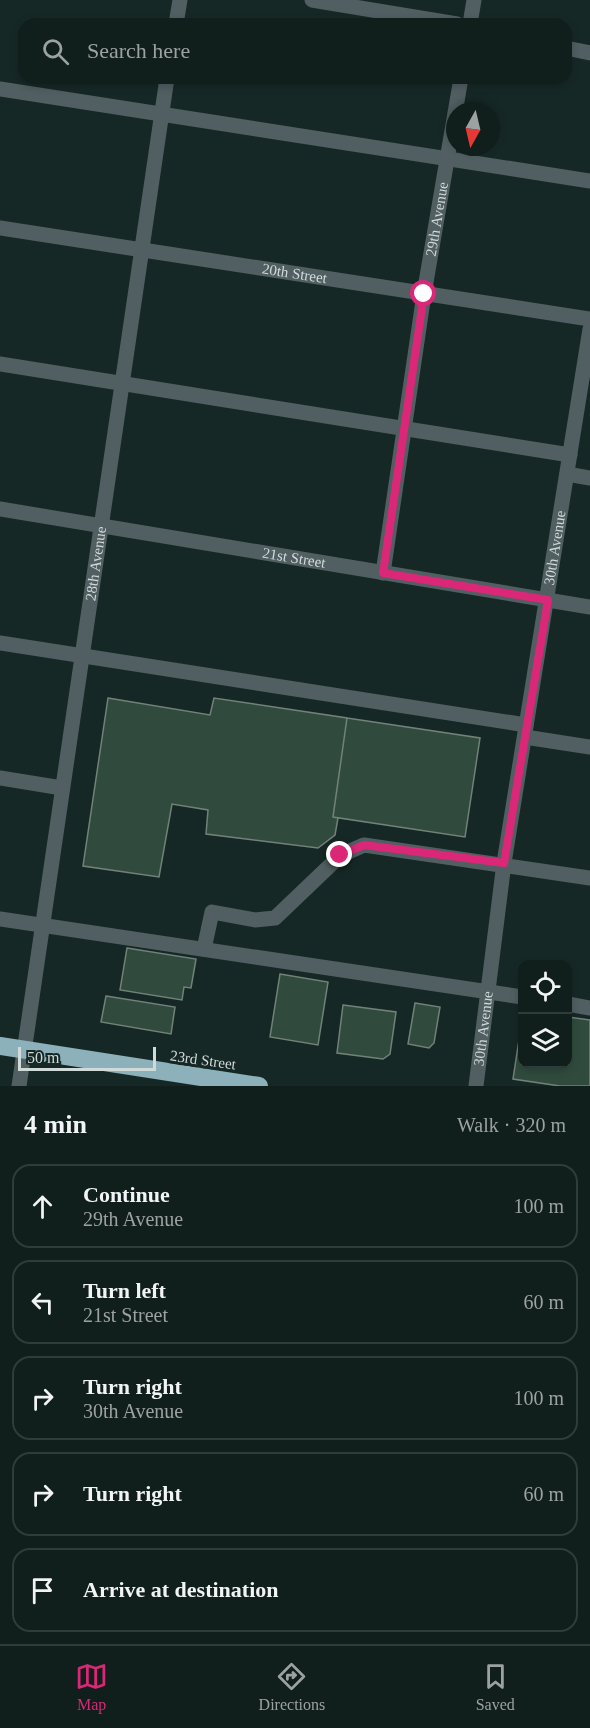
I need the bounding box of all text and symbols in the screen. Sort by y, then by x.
search box [18,18,572,84]
icon: search [39,35,72,68]
text: Search here [87,38,190,63]
north arrow [446,102,500,156]
street label: 29th Avenue [423,180,451,257]
street label: 20th Street [261,261,329,286]
route start [410,280,436,306]
street label: 30th Avenue [541,509,569,586]
street label: 28th Avenue [82,525,109,602]
street label: 21st Street [261,545,328,571]
route end [326,841,352,867]
map controls [518,960,572,1068]
button: locate [518,960,572,1014]
street label: 30th Avenue [471,990,496,1067]
button: layers [518,1014,572,1068]
scale bar [18,1044,156,1072]
street label: 23rd Street [169,1047,238,1073]
text: 50 m [27,1049,59,1066]
text: 4 min [24,1110,87,1139]
text: Walk · 320 m [457,1114,566,1136]
text: Continue [83,1182,170,1207]
icon: ahead [26,1190,59,1223]
text: 100 m [513,1195,564,1217]
text: 29th Avenue [83,1208,183,1230]
text: Turn left [83,1278,166,1303]
icon: left [26,1286,59,1319]
text: 60 m [523,1291,564,1313]
text: 21st Street [83,1304,168,1326]
text: Turn right [83,1374,182,1399]
icon: right [26,1382,59,1415]
text: 100 m [513,1387,564,1409]
text: 30th Avenue [83,1400,183,1422]
icon: right [26,1478,59,1511]
text: Turn right [83,1481,182,1506]
text: 60 m [523,1483,564,1505]
icon: arrive [26,1574,59,1607]
text: Arrive at destination [83,1577,279,1602]
tab: Map [75,1660,108,1714]
tab: Directions [259,1660,325,1714]
tab: Saved [476,1660,515,1714]

